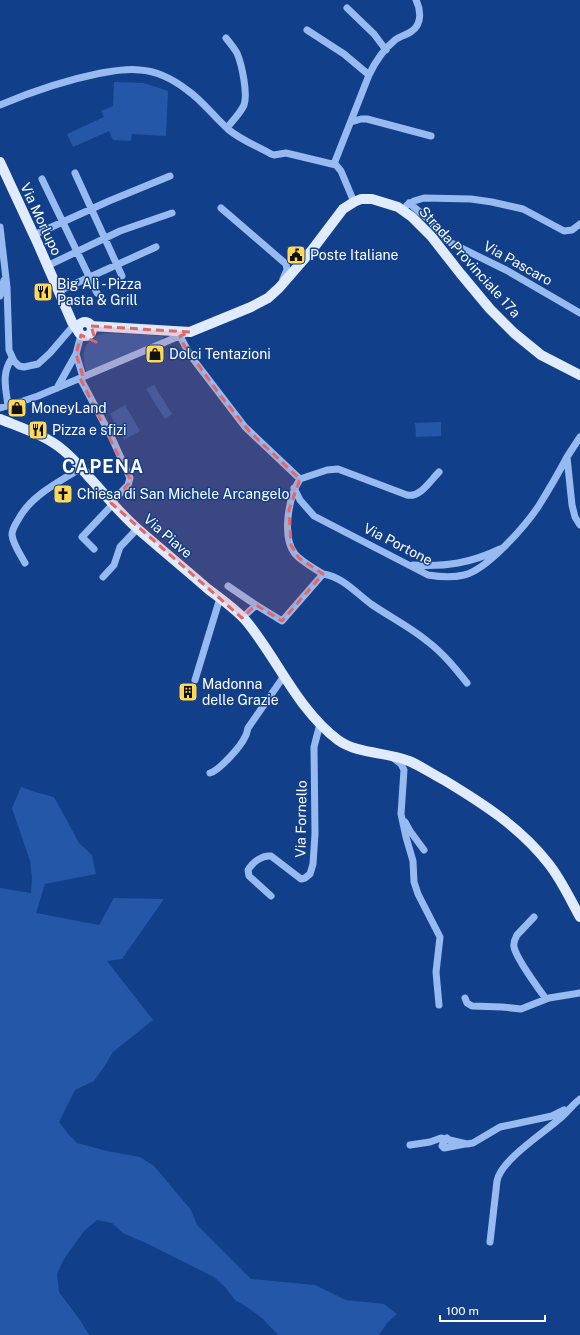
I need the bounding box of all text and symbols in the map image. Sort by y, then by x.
street label: Via Morlupo [17,180,65,258]
street label: Strada Provinciale 17a [416,203,524,321]
street label: Via Pascaro [481,238,555,288]
public building icon: Poste Italiane [285,244,307,266]
place label: Poste Italiane [310,247,399,263]
place label: Big Alì - Pizza Pasta & Grill [57,276,141,308]
restaurant icon: Big Alì - Pizza Pasta & Grill [32,281,54,303]
shop icon: Dolci Tentazioni [144,343,166,365]
place label: Dolci Tentazioni [169,346,271,362]
shop icon: MoneyLand [6,397,28,419]
place label: MoneyLand [31,400,107,416]
restaurant icon: Pizza e sfizi [27,419,49,441]
place label: Pizza e sfizi [52,422,126,438]
district label: CAPENA [62,456,144,477]
church icon: Chiesa di San Michele Arcangelo [52,483,74,505]
place label: Chiesa di San Michele Arcangelo [77,486,289,502]
street label: Via Piave [141,511,195,561]
street label: Via Portone [361,520,435,568]
place label: Madonna delle Grazie [202,676,279,708]
building icon: Madonna delle Grazie [177,681,199,703]
street label: Via Fornello [292,780,310,858]
scale bar [440,1297,545,1323]
text: 100 m [446,1304,479,1318]

